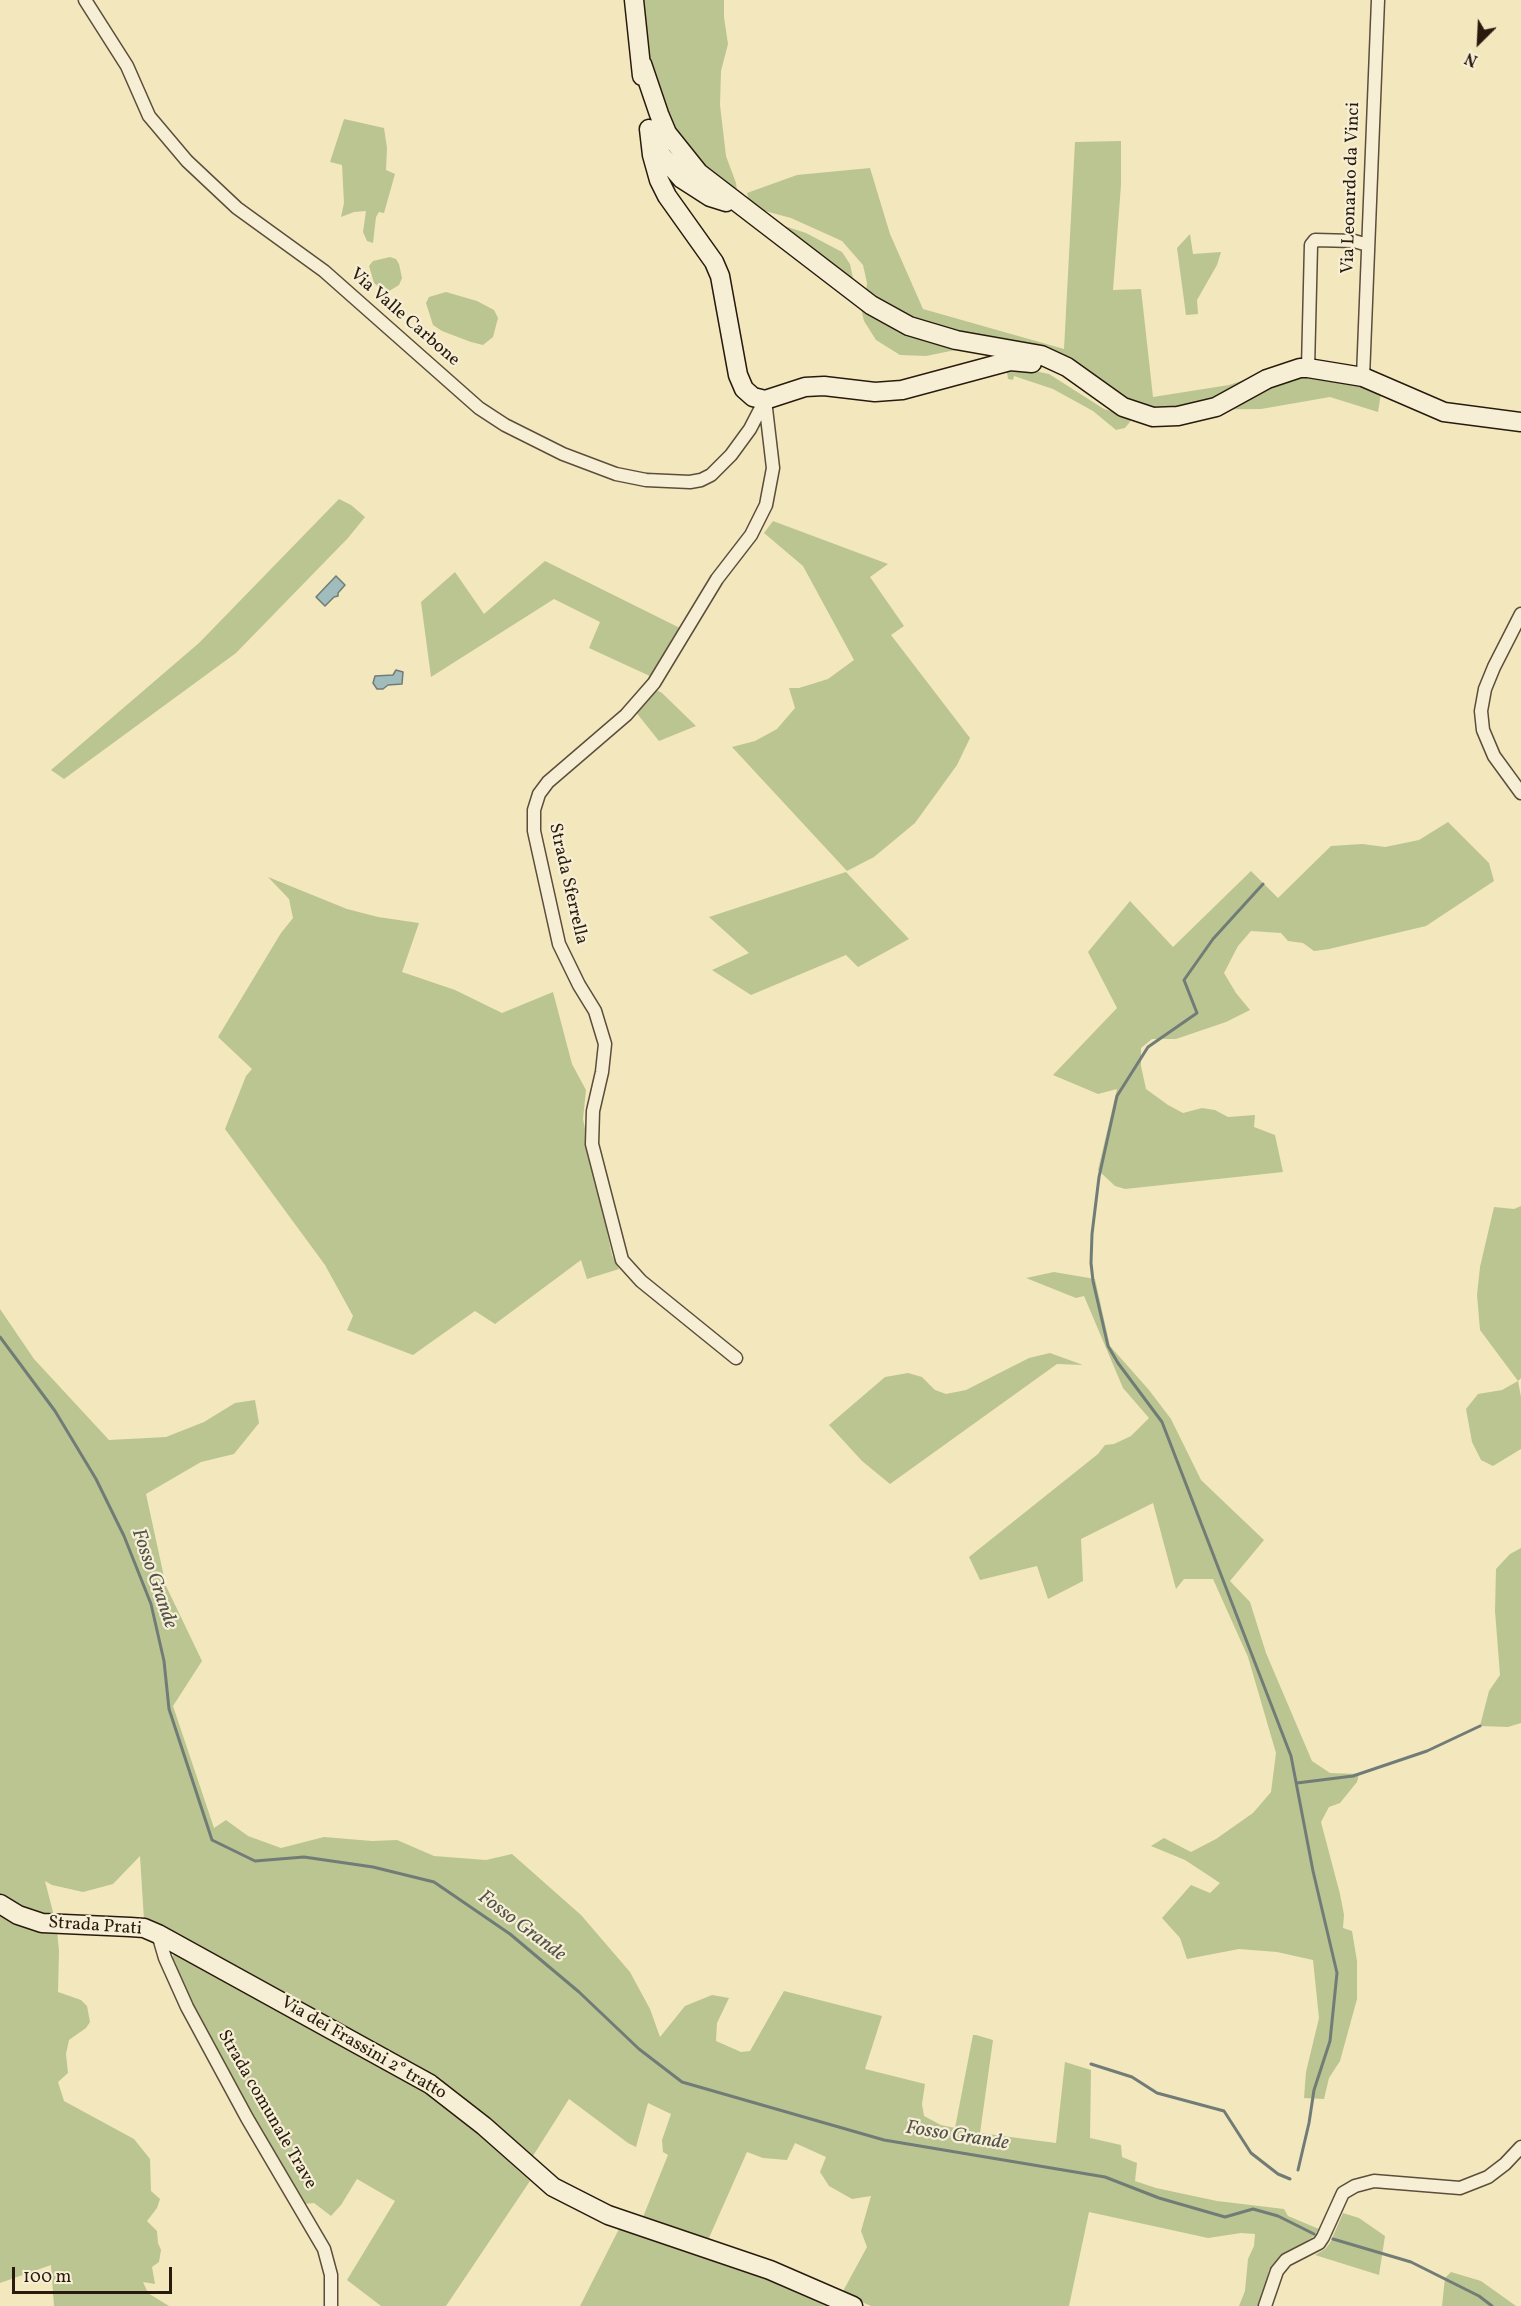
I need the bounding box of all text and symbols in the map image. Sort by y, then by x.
north arrow [1449,12,1509,72]
text: N [1462,46,1481,71]
street label: Via Leonardo da Vinci [1338,102,1366,274]
street label: Via Valle Carbone [344,264,464,372]
street label: Strada Sferrella [543,821,591,947]
water label: Fosso Grande [125,1526,181,1632]
water label: Fosso Grande [472,1886,570,1968]
street label: Strada Prati [47,1913,143,1941]
street label: Via dei Frassini 2° tratto [276,1993,450,2105]
street label: Strada comunale Trave [212,2027,320,2193]
water label: Fosso Grande [904,2117,1010,2157]
scale bar [15,2255,176,2293]
text: 100 m [23,2265,72,2290]

